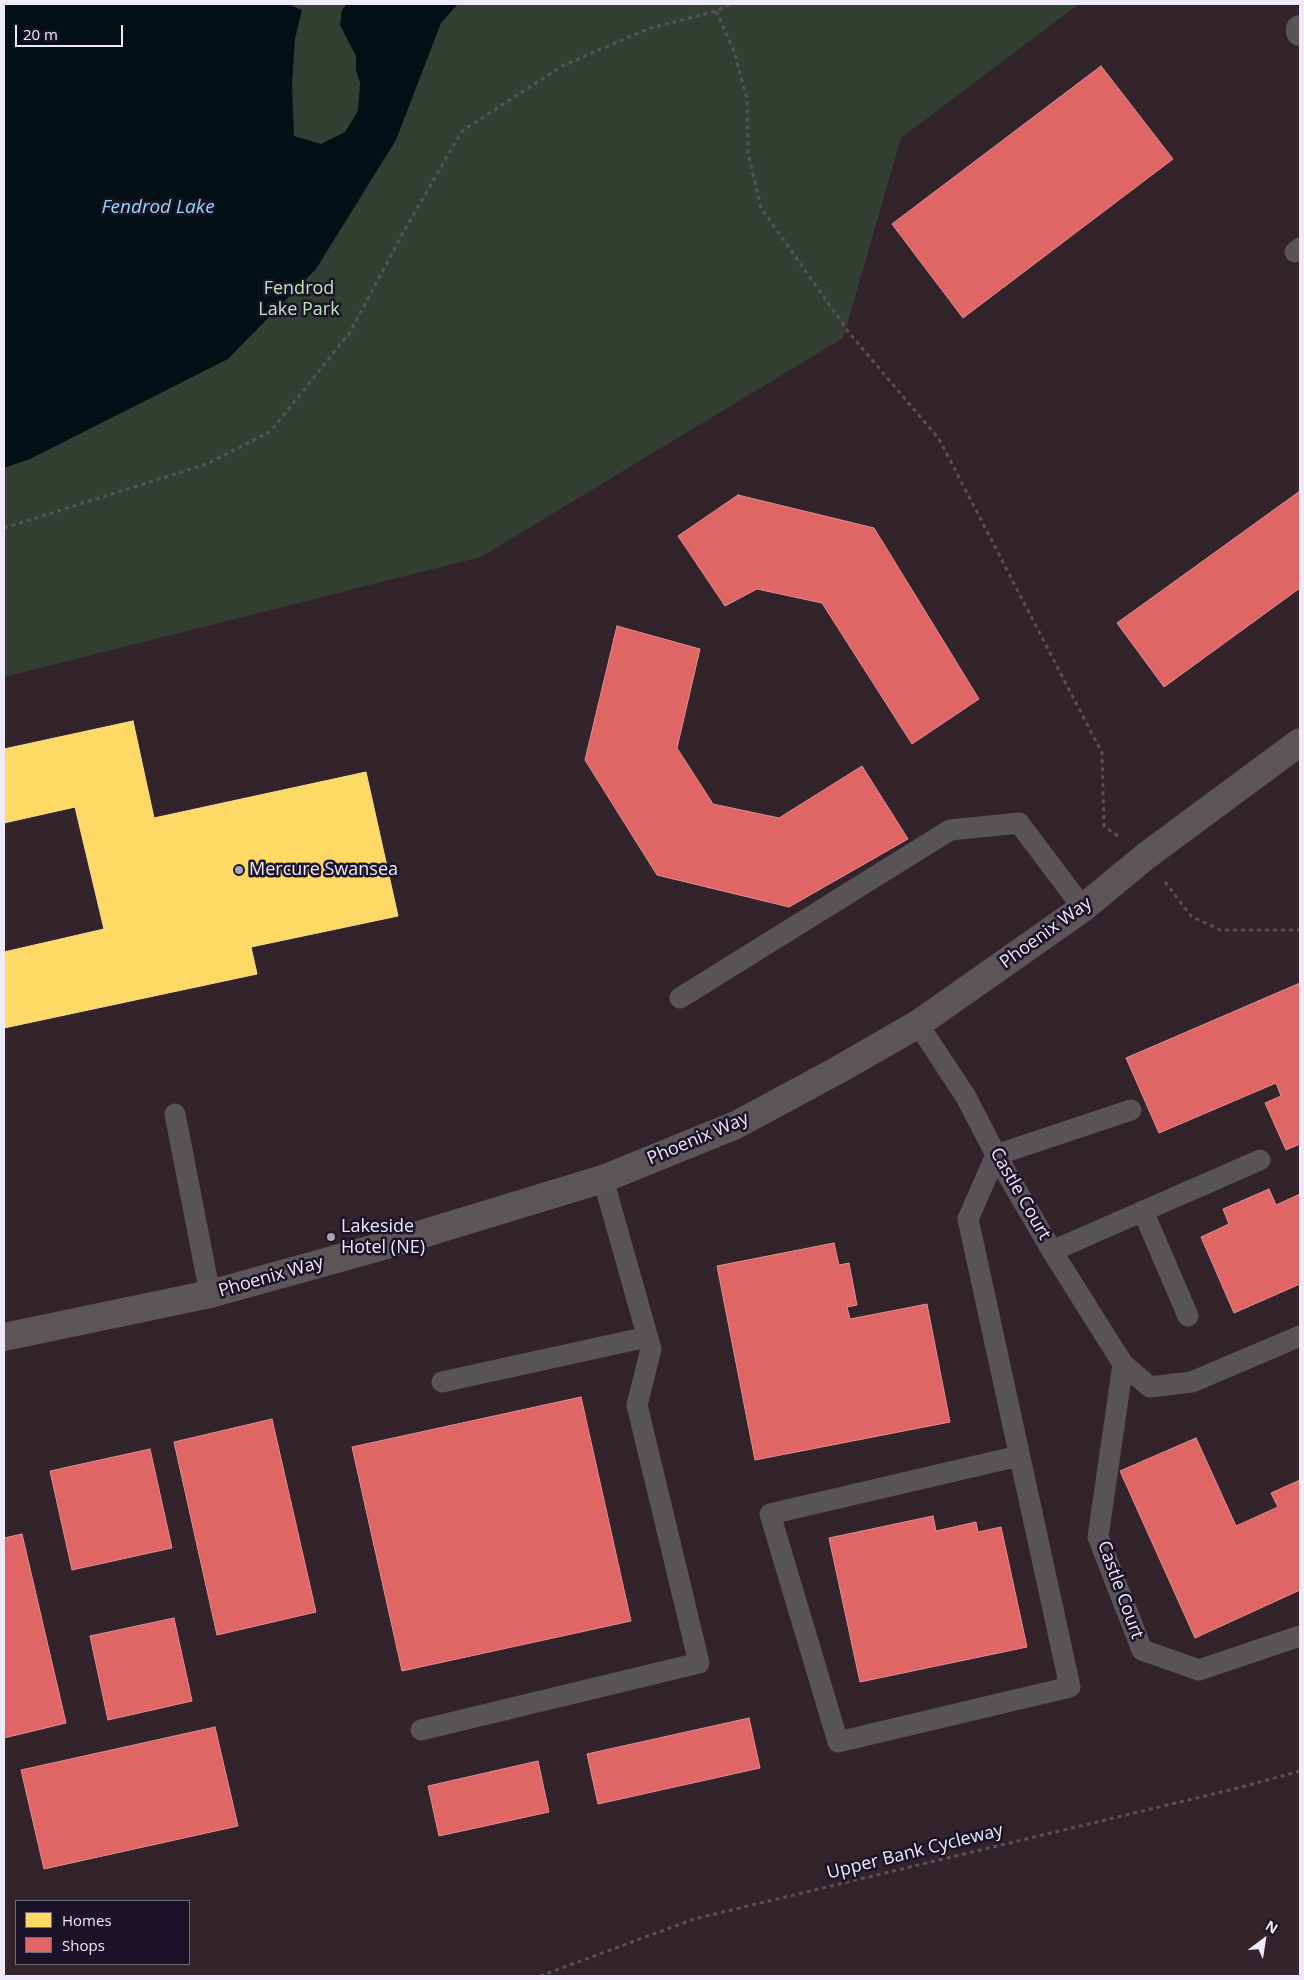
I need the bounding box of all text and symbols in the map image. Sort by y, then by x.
scale bar [18,15,125,47]
text: 20 m [23,24,58,44]
water label: Fendrod Lake [101,197,215,219]
park label: Fendrod Lake Park [258,278,340,320]
place label: Mercure Swansea [249,859,398,881]
marker: Mercure Swansea [233,864,245,876]
street label: Phoenix Way [996,892,1096,974]
street label: Phoenix Way [644,1108,752,1170]
street label: Castle Court [985,1144,1055,1244]
place label: Lakeside Hotel (NE) [341,1216,425,1258]
marker: Lakeside Hotel (NE) [325,1231,337,1243]
street label: Phoenix Way [216,1252,326,1302]
street label: Castle Court [1092,1538,1148,1642]
street label: Upper Bank Cycleway [825,1820,1005,1884]
legend [15,1900,190,1965]
text: Homes [62,1910,112,1930]
north arrow [1239,1915,1289,1965]
text: N [1262,1916,1282,1938]
text: Shops [62,1935,105,1955]

